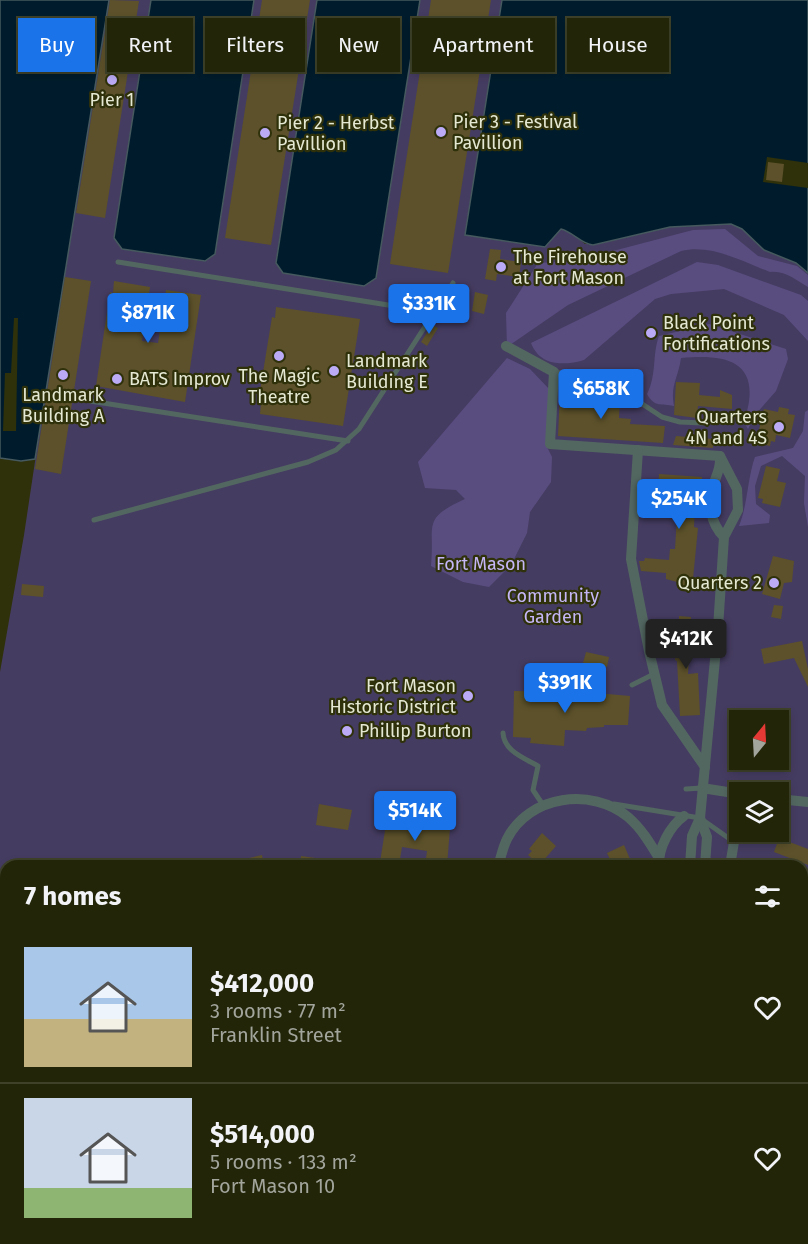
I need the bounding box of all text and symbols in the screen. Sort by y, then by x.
chip: Buy [18,18,95,72]
chip: Rent [107,18,193,72]
chip: Filters [205,18,305,72]
chip: New [317,18,400,72]
chip: Apartment [412,18,555,72]
chip: House [567,18,669,72]
marker: Pier 1 [105,73,119,87]
place label: Pier 1 [90,89,134,111]
place label: Pier 3 - Festival Pavillion [453,111,577,154]
place label: Pier 2 - Herbst Pavillion [277,112,395,155]
marker: Pier 3 - Festival Pavillion [434,125,448,139]
marker: Pier 2 - Herbst Pavillion [258,126,272,140]
place label: The Firehouse at Fort Mason [513,246,627,289]
marker: The Firehouse at Fort Mason [494,260,508,274]
pin: $331K [387,284,471,335]
text: $331K [402,291,456,315]
pin: $871K [106,293,190,344]
text: $871K [121,300,175,324]
place label: Black Point Fortifications [663,312,770,355]
marker: Black Point Fortifications [644,326,658,340]
marker: The Magic Theatre [272,349,286,363]
place label: Landmark Building E [346,350,428,393]
marker: Landmark Building E [327,364,341,378]
place label: The Magic Theatre [238,365,320,408]
marker: Landmark Building A [56,368,70,382]
place label: BATS Improv [129,368,230,390]
pin: $658K [559,369,643,420]
marker: BATS Improv [110,372,124,386]
text: $658K [572,376,630,400]
place label: Landmark Building A [22,384,105,427]
place label: Quarters 4N and 4S [685,406,767,449]
marker: Quarters 4N and 4S [772,420,786,434]
pin: $254K [637,479,721,530]
text: $254K [651,486,707,510]
park label: Fort Mason [436,553,526,575]
place label: Quarters 2 [678,572,762,594]
marker: Quarters 2 [767,576,781,590]
park label: Community Garden [507,585,599,628]
pin: $412K [644,619,728,670]
text: $412K [659,626,713,650]
pin: $391K [523,663,607,714]
text: $391K [538,670,592,694]
place label: Fort Mason Historic District [329,675,456,718]
marker: Fort Mason Historic District [461,689,475,703]
north arrow [729,710,789,770]
map controls [729,710,789,842]
place label: Phillip Burton [359,720,471,742]
marker: Phillip Burton [340,724,354,738]
button: layers [729,782,789,842]
pin: $514K [373,791,457,842]
text: $514K [388,798,442,822]
icon: filters [751,880,784,913]
text: 7 homes [24,881,121,912]
text: $412,000 [210,968,314,999]
icon: home [72,971,144,1043]
icon: heart [751,991,784,1024]
text: 3 rooms · 77 m² [210,999,346,1023]
text: Franklin Street [210,1023,342,1047]
text: $514,000 [210,1119,315,1150]
icon: home [72,1122,144,1194]
icon: heart [751,1142,784,1175]
text: 5 rooms · 133 m² [210,1150,357,1174]
text: Fort Mason 10 [210,1174,335,1198]

